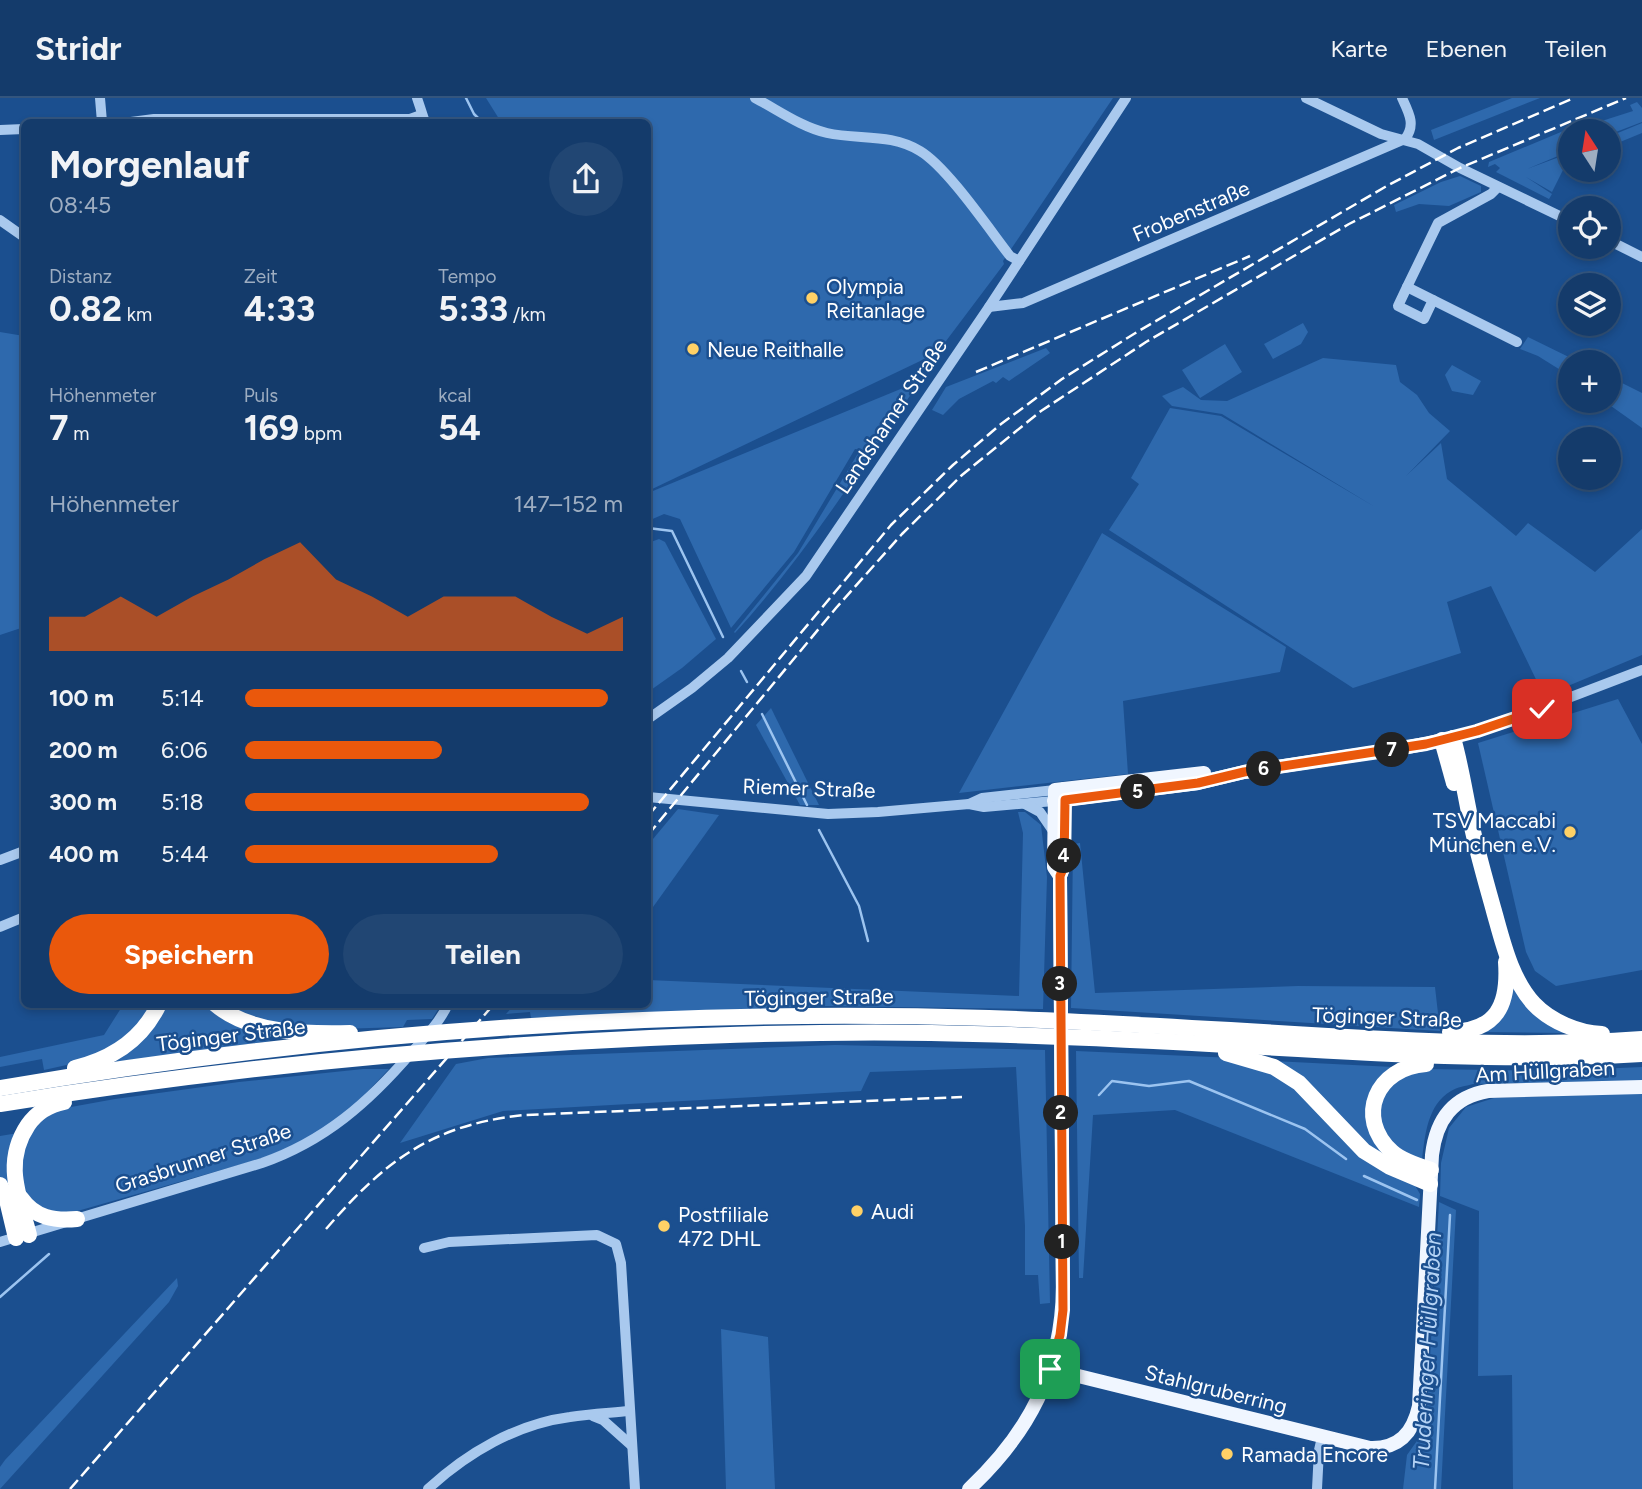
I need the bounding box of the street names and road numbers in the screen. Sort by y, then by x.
street label: Frobenstraße [1129,175,1253,247]
street label: Landshamer Straße [830,334,952,498]
street label: Riemer Straße [742,773,876,803]
street label: Töginger Straße [744,983,894,1011]
street label: Töginger Straße [1312,1002,1462,1032]
street label: Töginger Straße [155,1013,307,1057]
street label: Am Hüllgraben [1475,1055,1615,1087]
street label: Grasbrunner Straße [112,1118,294,1198]
street label: Stahlgruberring [1142,1359,1290,1419]

